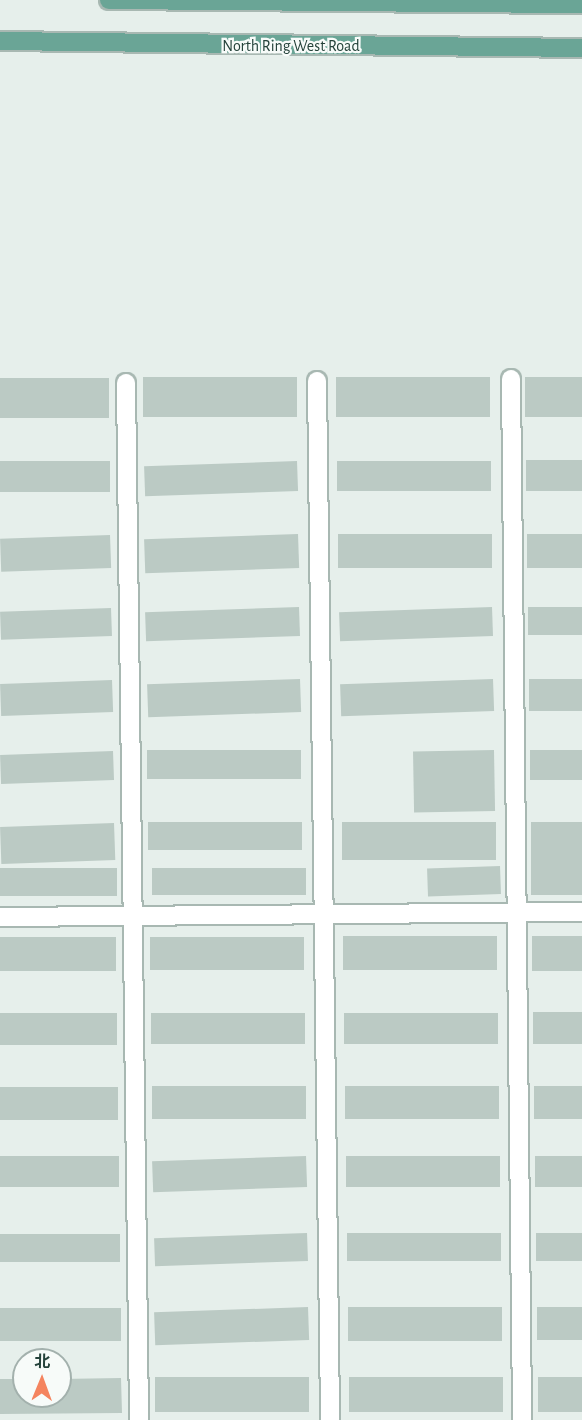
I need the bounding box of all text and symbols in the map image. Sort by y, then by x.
street label: North Ring West Road [222,36,360,56]
north arrow [12,1348,72,1408]
text: 北 [34,1354,50,1370]

